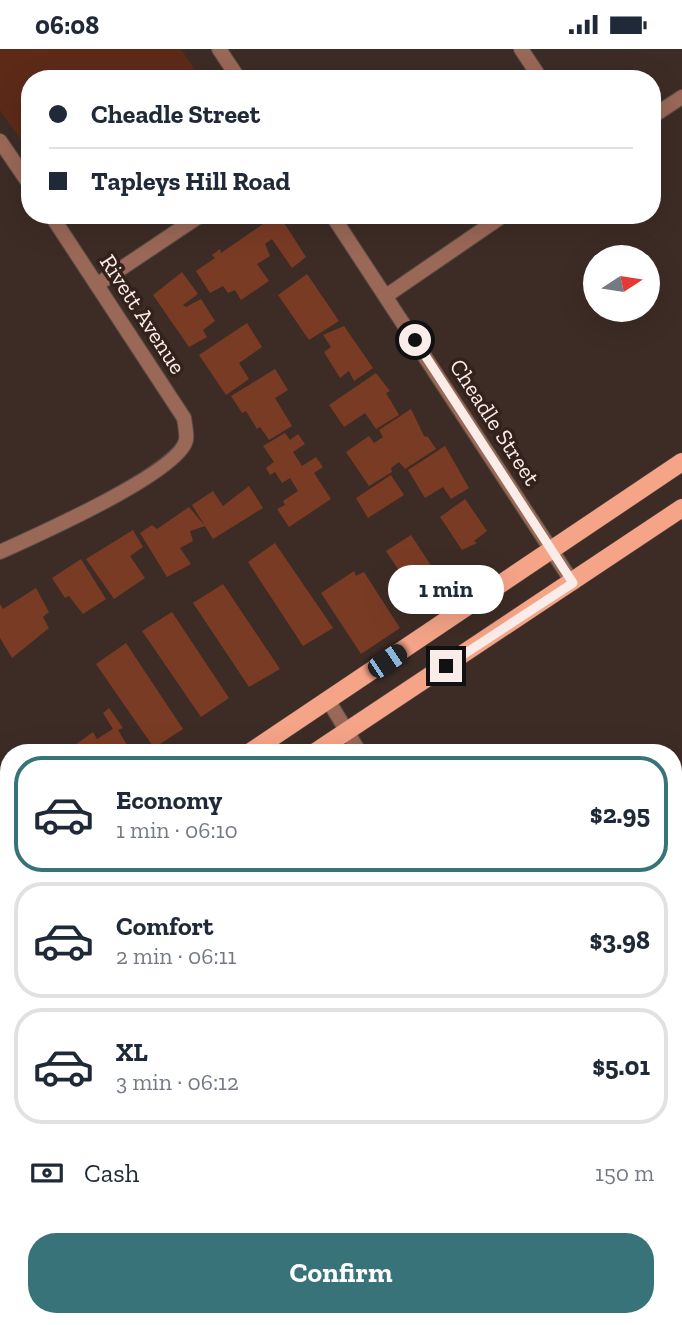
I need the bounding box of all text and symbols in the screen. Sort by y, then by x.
text: 06:08 [35,9,99,41]
text: Cheadle Street [91,98,260,130]
text: Tapleys Hill Road [91,165,290,197]
north arrow [583,245,660,322]
map controls [583,245,660,322]
street label: Rivett Avenue [94,249,192,379]
route start [399,324,431,356]
street label: Cheadle Street [444,354,546,491]
callout: 1 min [388,565,504,613]
text: 1 min [419,575,473,603]
car [364,641,411,681]
route end [430,650,462,682]
icon: car [32,783,95,846]
text: Economy [116,784,222,816]
text: $2.95 [590,798,650,830]
text: 1 min · 06:10 [116,816,238,844]
icon: car [32,909,95,972]
text: Comfort [116,910,213,942]
text: $3.98 [590,924,650,956]
text: 2 min · 06:11 [116,942,236,970]
icon: car [32,1035,95,1098]
text: XL [116,1036,148,1068]
text: $5.01 [592,1050,650,1082]
text: 3 min · 06:12 [116,1068,239,1096]
icon: cash [28,1154,66,1192]
text: Cash [84,1157,139,1189]
text: 150 m [595,1159,654,1187]
button: Confirm [28,1233,654,1313]

